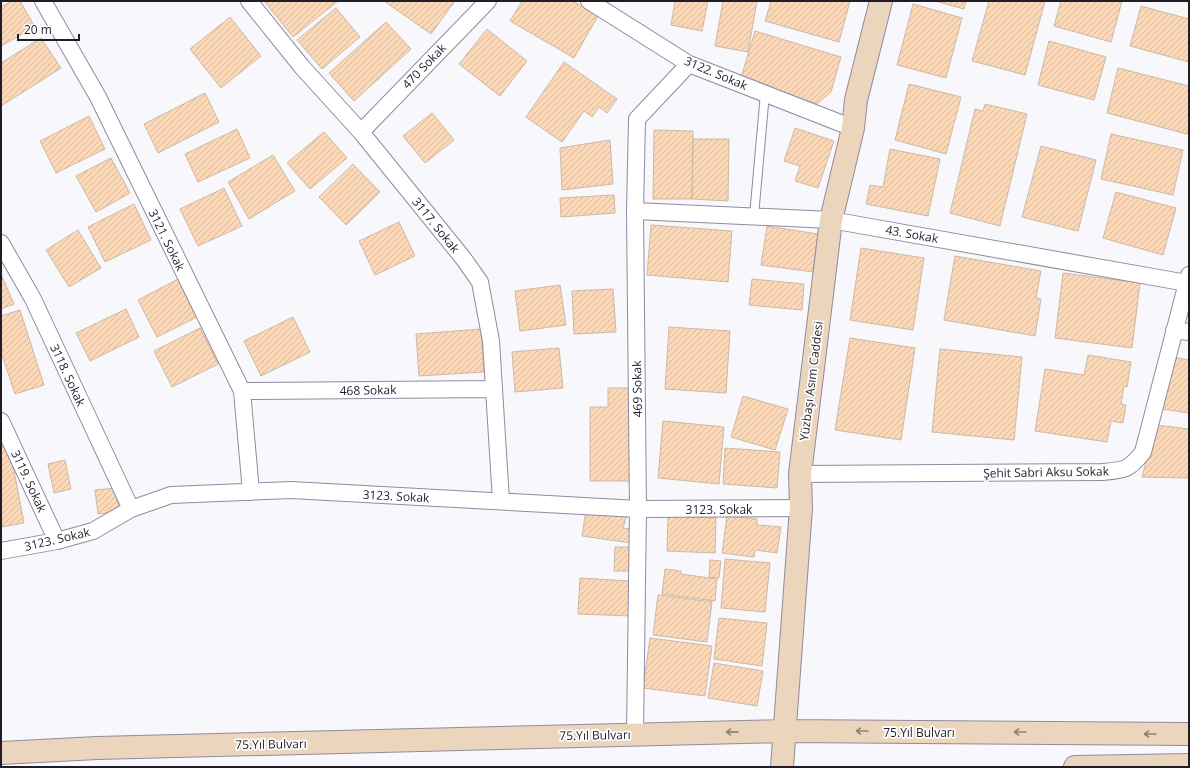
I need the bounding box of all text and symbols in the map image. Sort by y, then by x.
scale bar [18,16,79,42]
text: 20 m [24,21,52,38]
street label: 470 Sokak [398,39,450,92]
street label: 3122. Sokak [682,52,751,94]
street label: 3117. Sokak [408,194,464,257]
street label: 3121. Sokak [145,206,190,274]
street label: 43. Sokak [884,221,940,247]
street label: Yüzbaşı Asım Caddesi [795,320,827,442]
street label: 3118. Sokak [46,341,90,409]
street label: 469 Sokak [628,360,646,418]
street label: 468 Sokak [339,381,397,399]
street label: 3119. Sokak [7,447,51,515]
street label: Şehit Sabri Aksu Sokak [983,462,1110,482]
street label: 3123. Sokak [362,486,430,506]
street label: 3123. Sokak [686,501,753,518]
street label: 3123. Sokak [23,523,92,555]
street label: 75.Yıl Bulvarı [883,724,955,741]
street label: 75.Yıl Bulvarı [559,726,631,744]
one-way arrow [856,727,869,735]
one-way arrow [726,728,739,736]
one-way arrow [1014,729,1027,736]
one-way arrow [1144,730,1157,737]
street label: 75.Yıl Bulvarı [235,735,307,753]

